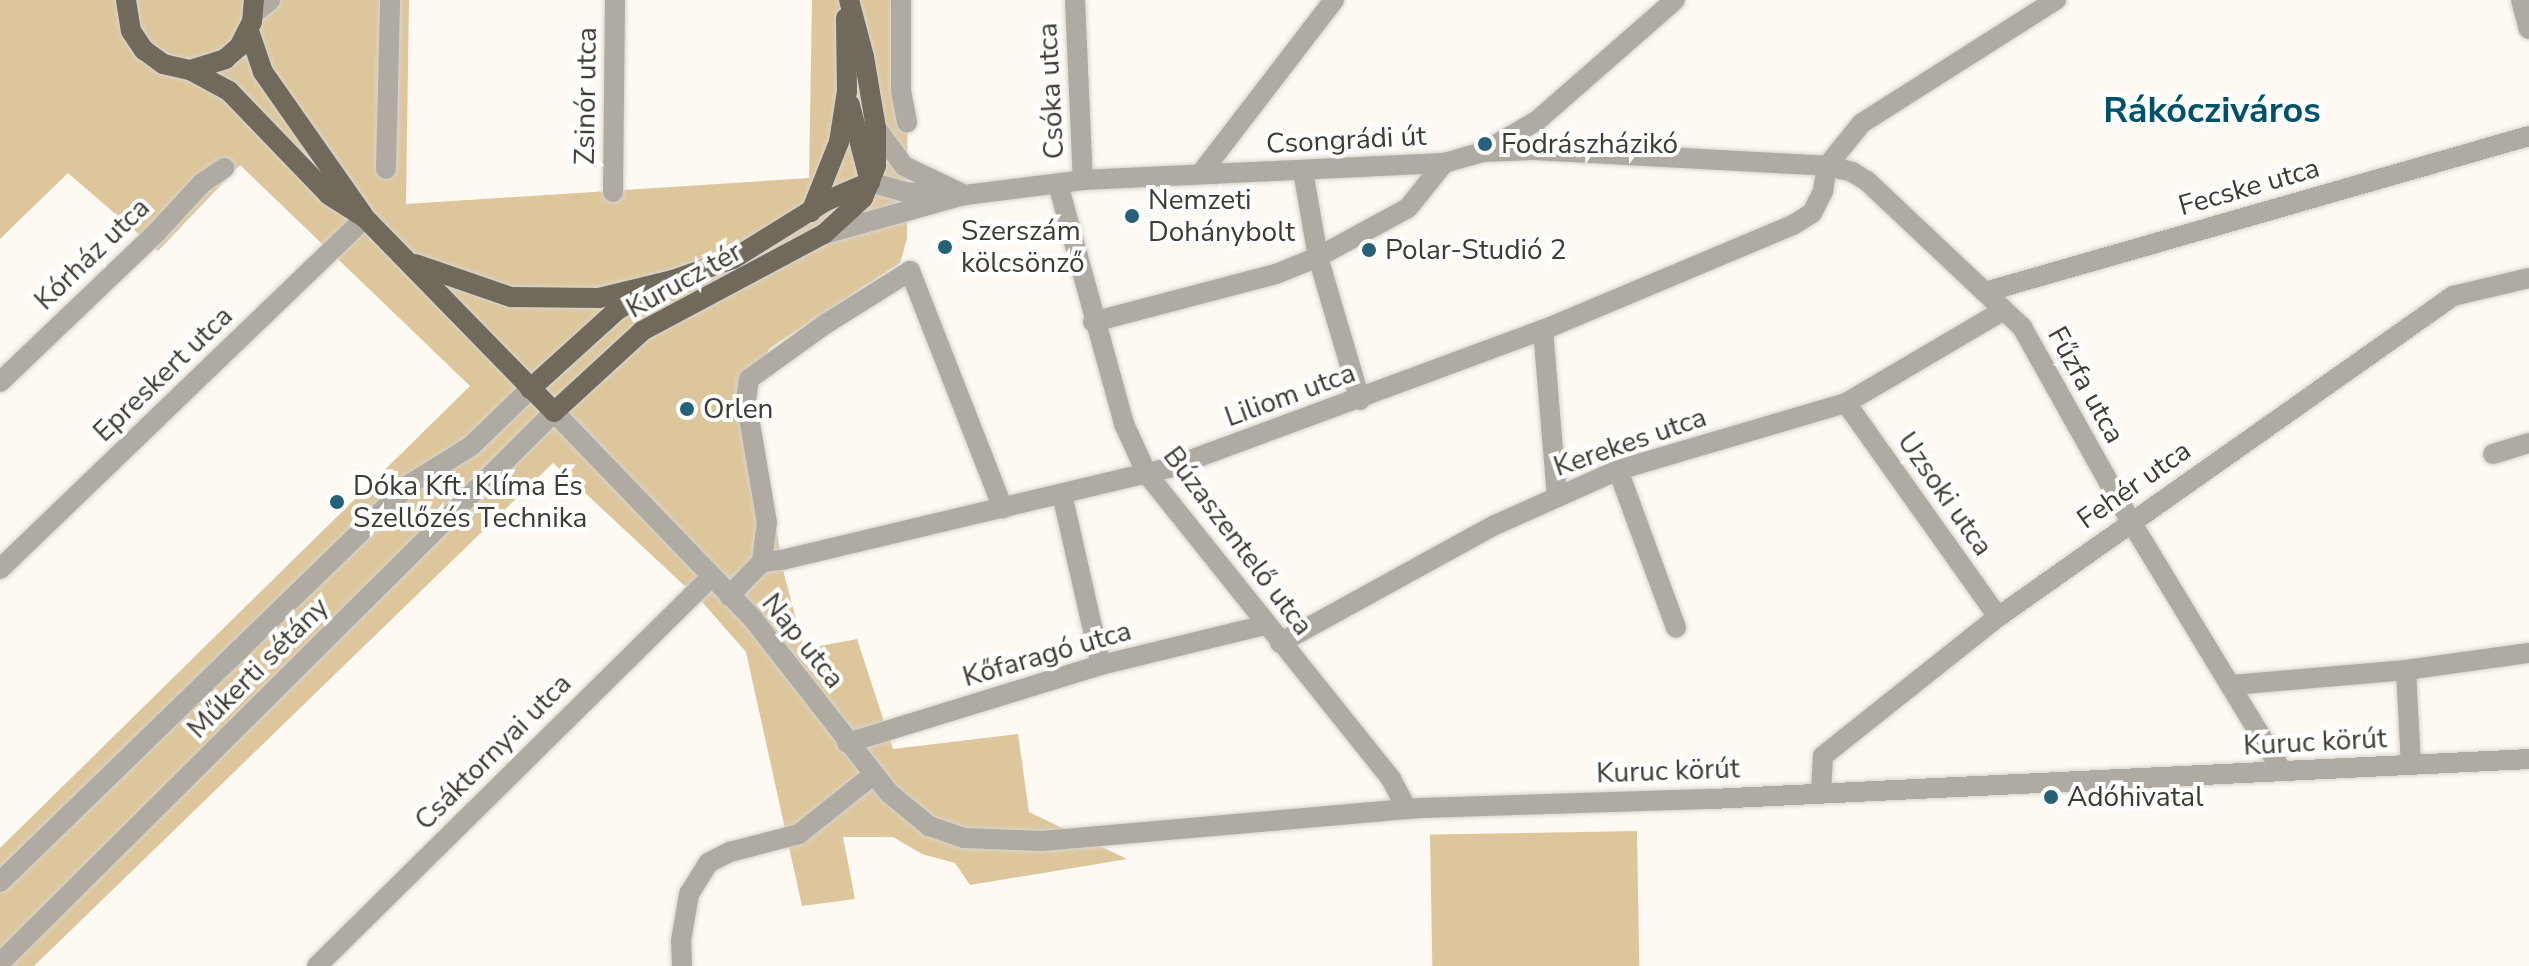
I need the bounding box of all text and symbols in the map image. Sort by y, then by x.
street label: Csóka utca [1031,22,1071,160]
street label: Zsinór utca [568,27,604,165]
district label: Rákócziváros [2103,89,2321,133]
street label: Csongrádi út [1265,119,1427,161]
place label: Fodrászházikó [1501,127,1678,161]
marker: Fodrászházikó [1476,135,1494,153]
street label: Fecske utca [2175,151,2323,223]
place label: Nemzeti Dohánybolt [1148,183,1295,249]
street label: Kórház utca [28,191,156,317]
marker: Nemzeti Dohánybolt [1123,207,1141,225]
place label: Szerszám kölcsönző [961,214,1085,280]
place label: Polar-Studió 2 [1385,233,1567,267]
street label: Kurucz tér [621,235,747,325]
marker: Szerszám kölcsönző [936,238,954,256]
marker: Polar-Studió 2 [1360,241,1378,259]
street label: Epreskert utca [87,299,239,449]
street label: Fűzfa utca [2040,321,2132,449]
street label: Liliom utca [1220,356,1360,434]
place label: Orlen [703,392,773,426]
marker: Orlen [678,400,696,418]
street label: Kerekes utca [1549,400,1711,484]
street label: Uzsoki utca [1890,426,2000,562]
street label: Fehér utca [2071,434,2197,536]
street label: Búzaszentelő utca [1156,440,1320,642]
place label: Dóka Kft. Klíma És Szellőzés Technika [353,469,587,535]
marker: Dóka Kft. Klíma És Szellőzés Technika [328,493,346,511]
street label: Nap utca [755,587,851,695]
street label: Műkerti sétány [181,591,335,745]
street label: Kőfaragó utca [959,614,1135,694]
street label: Csáktornyai utca [408,667,578,837]
street label: Kuruc körút [2242,721,2388,763]
street label: Kuruc körút [1596,752,1740,790]
place label: Adóhivatal [2067,780,2203,814]
marker: Adóhivatal [2042,788,2060,806]

